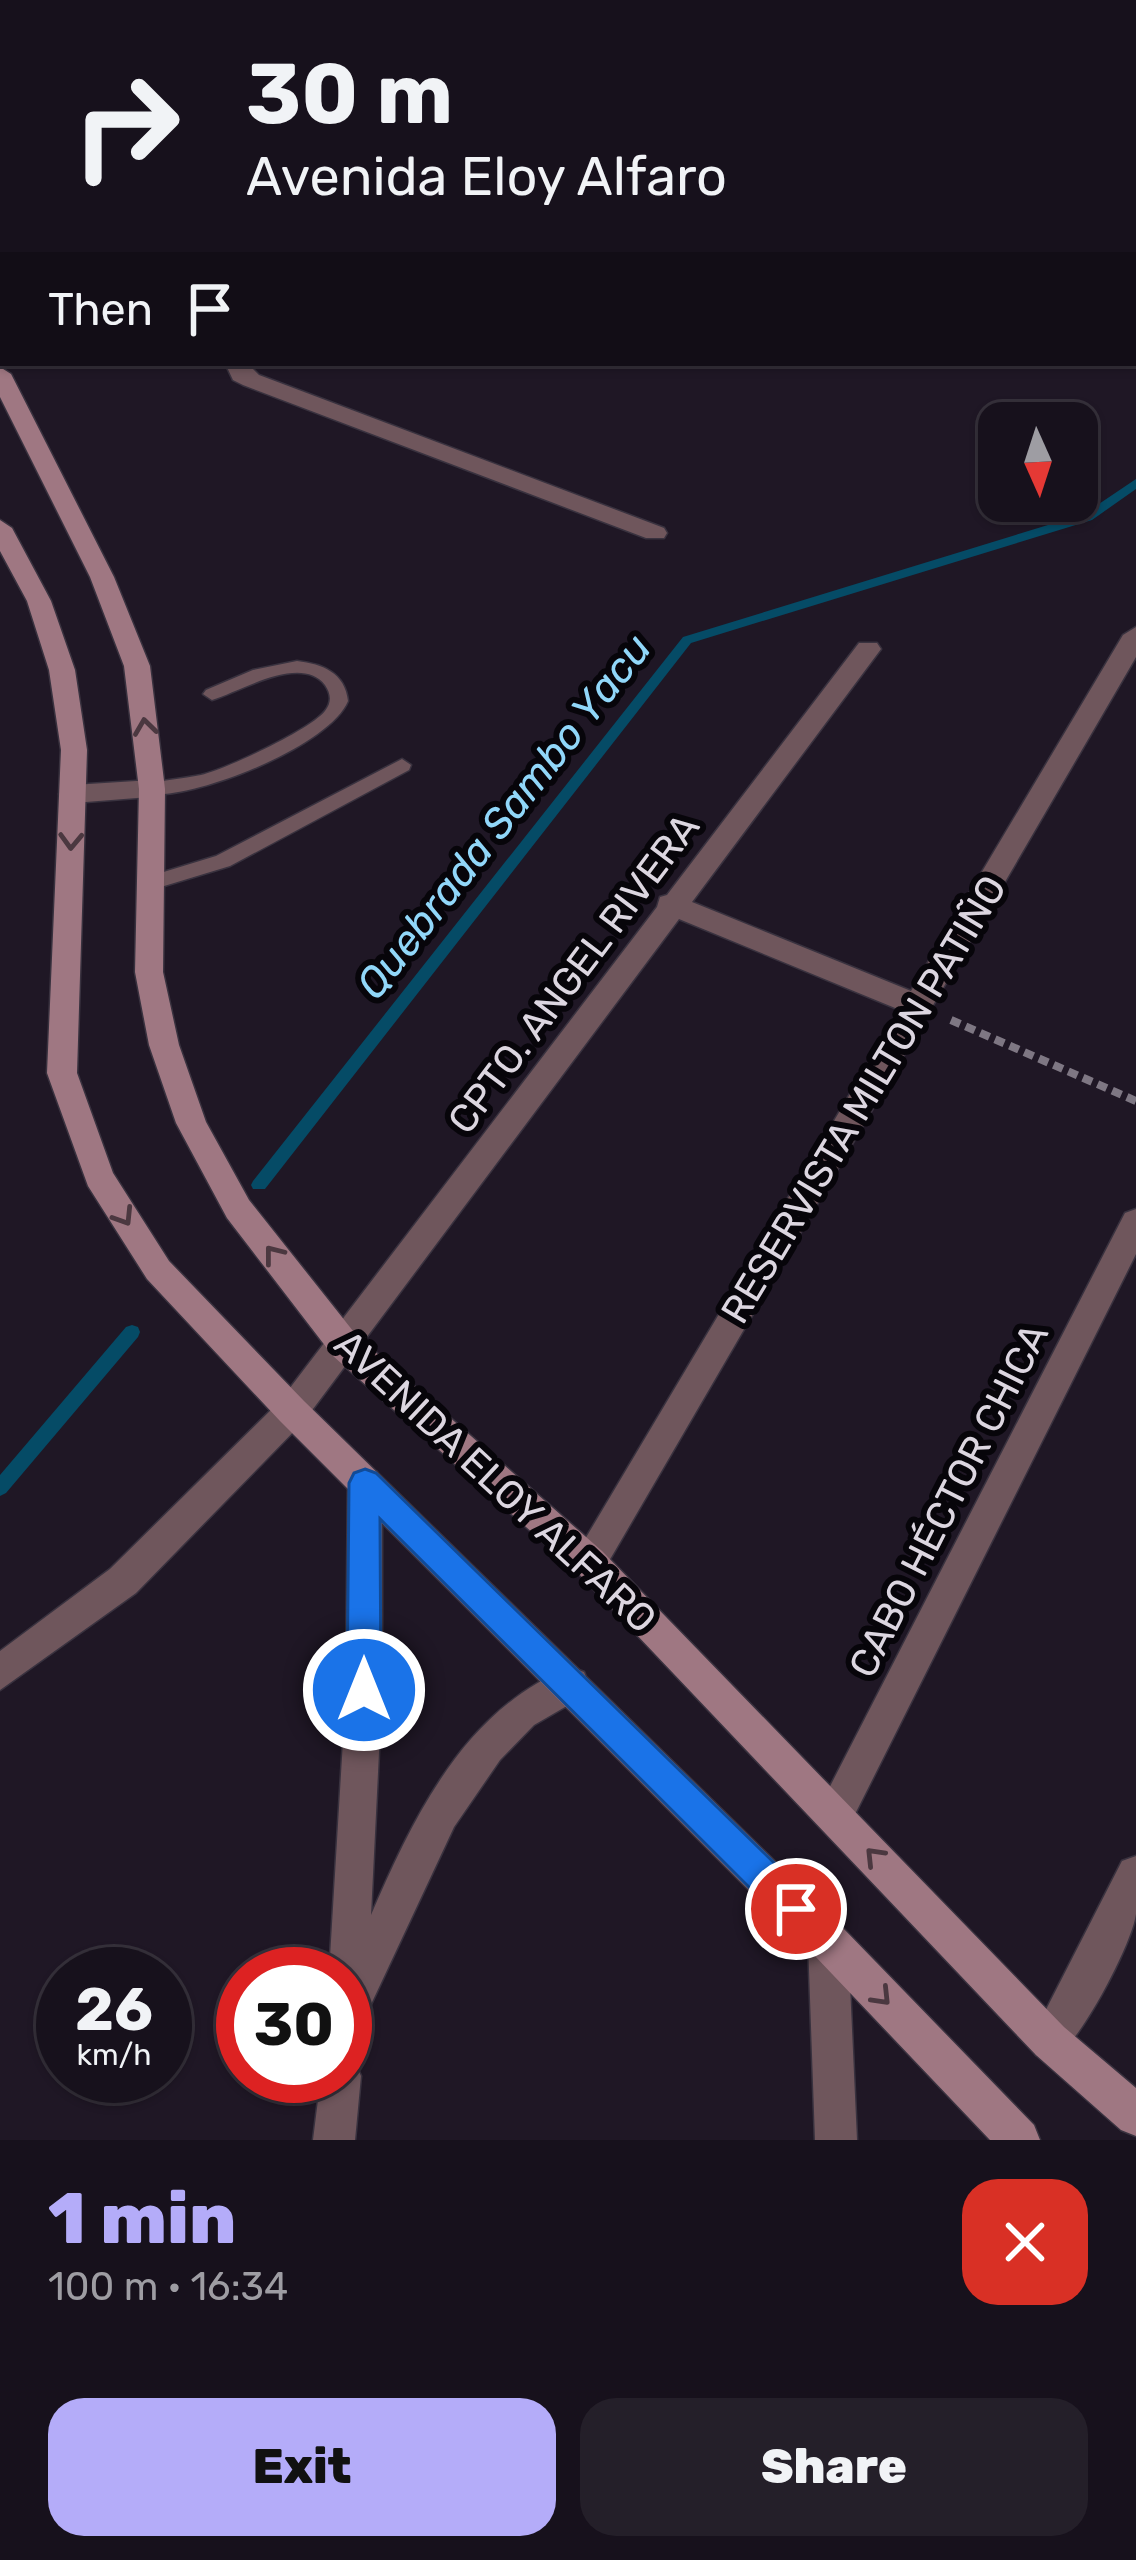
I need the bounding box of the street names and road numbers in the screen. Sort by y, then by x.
street label: CPTO. ANGEL RIVERA [439,805,709,1142]
street label: RESERVISTA MILTON PATIÑO [712,867,1016,1332]
street label: CABO HÉCTOR CHICA [840,1316,1058,1685]
street label: AVENIDA ELOY ALFARO [325,1321,665,1643]

